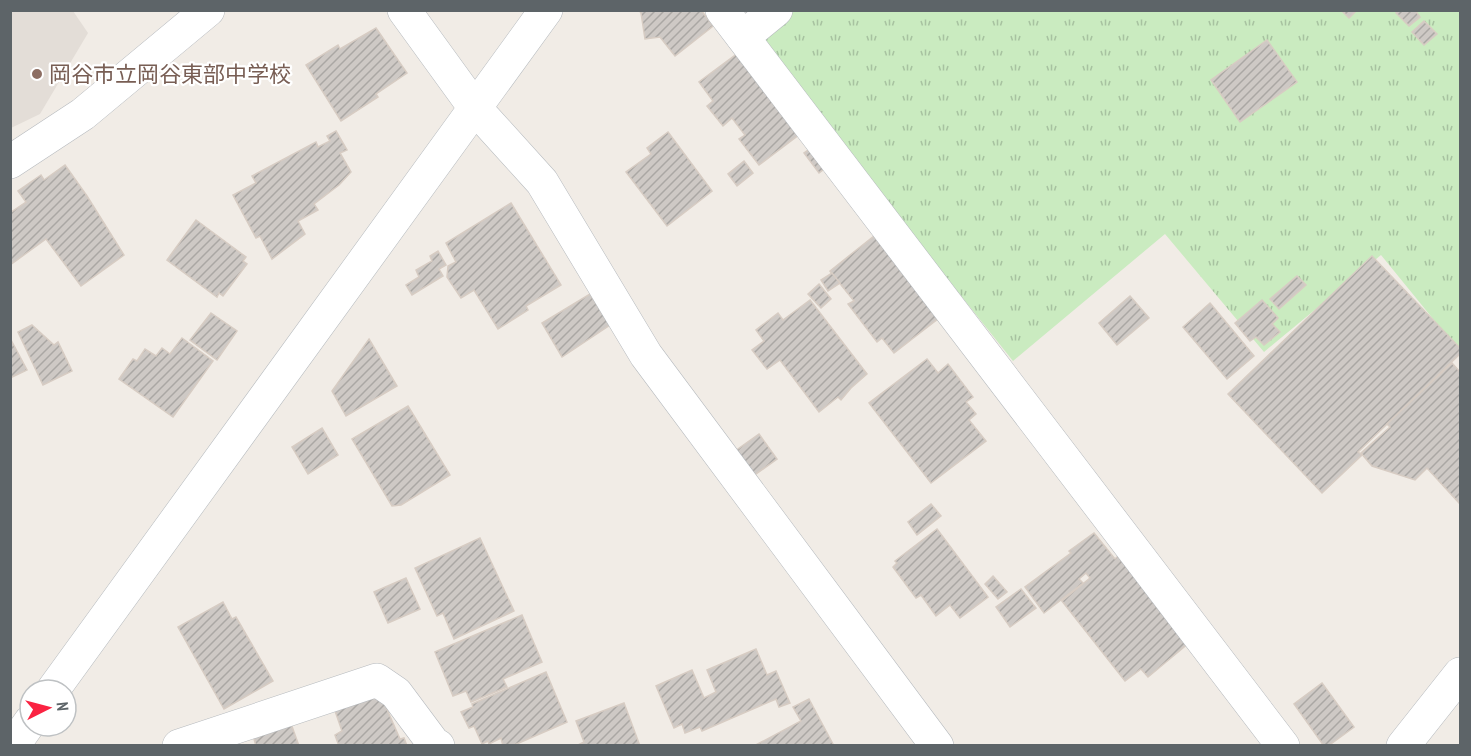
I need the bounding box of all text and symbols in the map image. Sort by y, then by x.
place label: 岡谷市立岡谷東部中学校 [49,60,291,88]
marker: 岡谷市立岡谷東部中学校 [30,67,44,81]
north arrow [18,678,78,738]
text: N [53,701,73,712]

